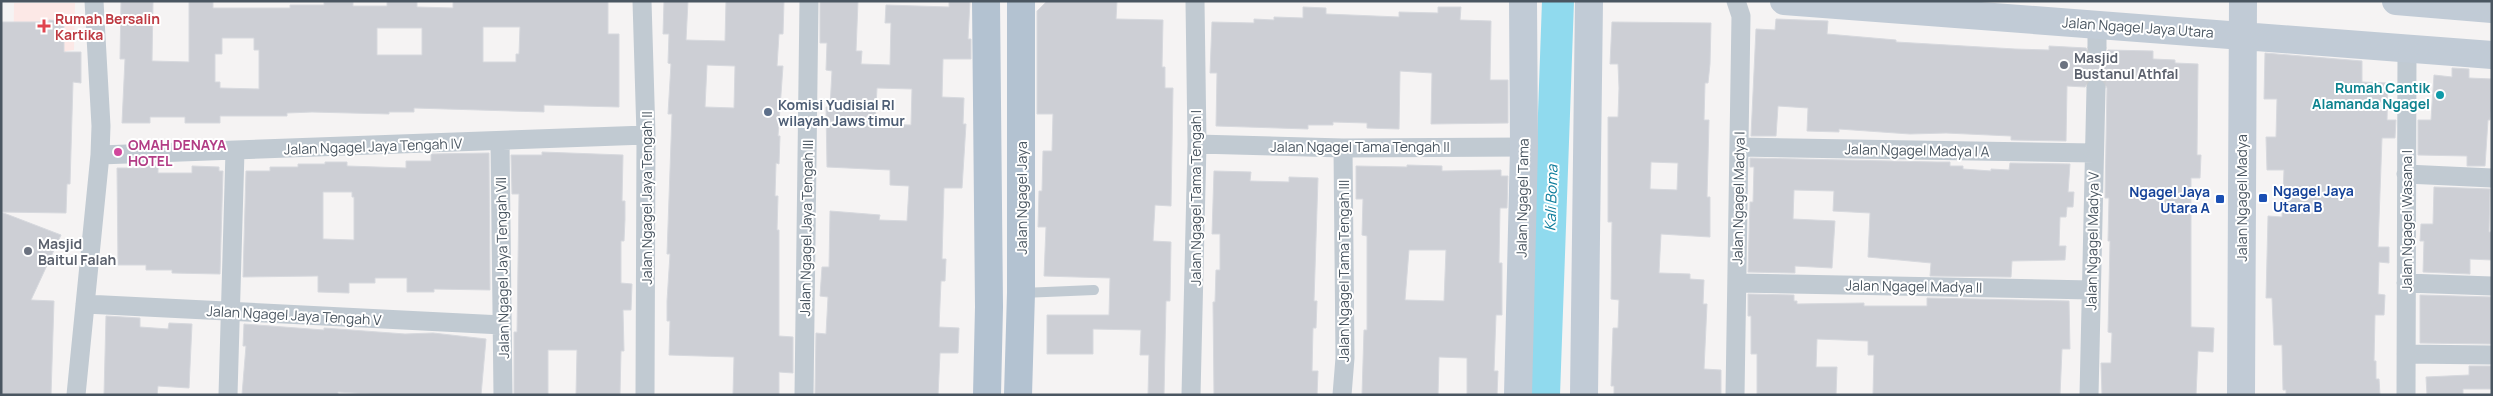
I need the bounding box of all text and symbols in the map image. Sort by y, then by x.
place label: Rumah Bersalin Kartika [55,9,160,44]
street label: Jalan Ngagel Jaya Utara [2062,12,2214,42]
marker: Rumah Bersalin Kartika [37,19,51,33]
place label: Masjid Bustanul Athfal [2074,48,2179,83]
marker: Masjid Bustanul Athfal [2058,59,2070,71]
place label: Rumah Cantik Alamanda Ngagel [2312,78,2430,113]
marker: Rumah Cantik Alamanda Ngagel [2434,89,2446,101]
place label: Komisi Yudisial RI wilayah Jaws timur [778,95,905,130]
marker: Komisi Yudisial RI wilayah Jaws timur [762,106,774,118]
street label: Jalan Ngagel Tama Tengah I [1186,110,1205,286]
street label: Jalan Ngagel Jaya Tengah II [637,111,656,285]
street label: Jalan Ngagel Madya I [1727,131,1749,265]
street label: Jalan Ngagel Jaya Tengah IV [283,133,463,159]
street label: Jalan Ngagel Madya [2232,134,2251,262]
place label: OMAH DENAYA HOTEL [128,135,227,170]
street label: Jalan Ngagel Tama Tengah II [1270,137,1450,156]
street label: Jalan Ngagel Tama [1511,138,1533,258]
street label: Jalan Ngagel Madya I A [1844,139,1990,161]
street label: Jalan Ngagel Jaya Tengah III [795,140,817,316]
street label: Jalan Ngagel Jaya [1012,141,1031,255]
marker: OMAH DENAYA HOTEL [112,146,124,158]
street label: Jalan Ngagel Wasana I [2397,150,2416,292]
water label: Kali Boma [1539,164,1563,232]
street label: Jalan Ngagel Madya V [2081,171,2103,310]
street label: Jalan Ngagel Jaya Tengah VII [491,177,513,359]
street label: Jalan Ngagel Tama Tengah III [1334,180,1353,362]
place label: Ngagel Jaya Utara B [2273,181,2354,216]
place label: Ngagel Jaya Utara A [2129,182,2211,217]
marker: Ngagel Jaya Utara B [2257,192,2269,204]
marker: Ngagel Jaya Utara A [2214,193,2226,205]
place label: Masjid Baitul Falah [38,234,116,269]
marker: Masjid Baitul Falah [22,245,34,257]
street label: Jalan Ngagel Madya II [1846,275,1982,297]
street label: Jalan Ngagel Jaya Tengah V [206,301,383,329]

